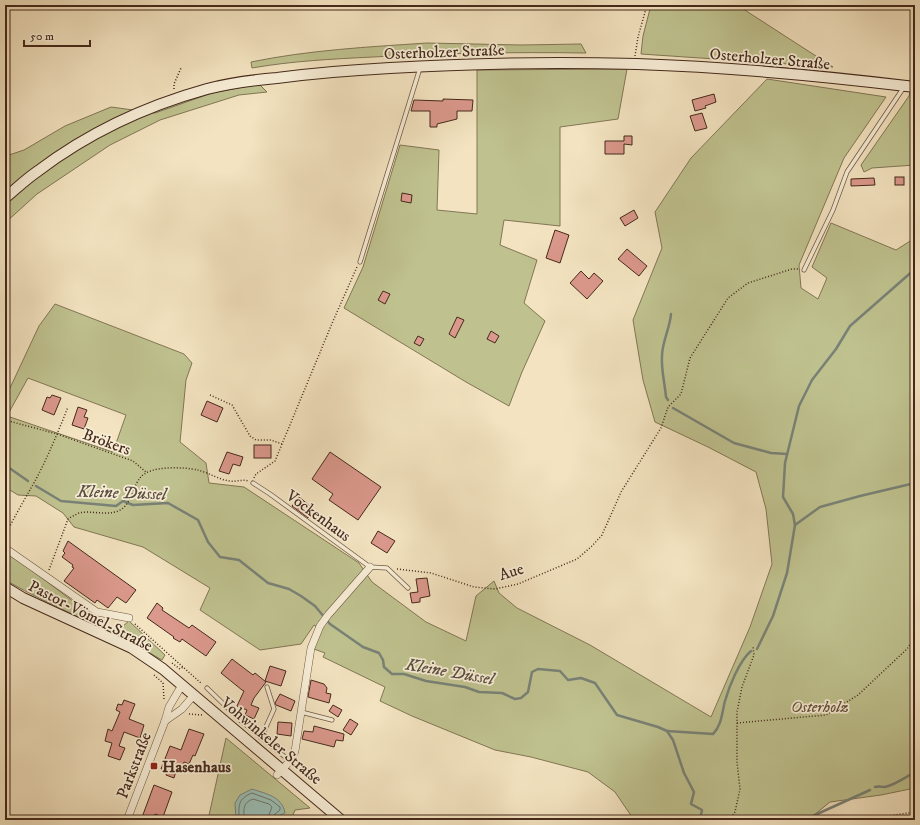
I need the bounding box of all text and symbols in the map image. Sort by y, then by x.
scale bar [24,22,90,48]
text: 50 m [30,29,54,44]
street label: Osterholzer Straße [383,40,505,64]
street label: Osterholzer Straße [709,44,831,74]
street label: Brökers [80,424,133,460]
water label: Kleine Düssel [76,480,168,506]
street label: Vockenhaus [281,485,355,546]
street label: Aue [497,559,526,585]
street label: Pastor-Vömel-Straße [25,576,156,656]
water label: Kleine Düssel [403,653,497,691]
street label: Vohwinkeler Straße [216,692,326,789]
park label: Osterholz [791,697,849,717]
street label: Parkstraße [112,729,156,801]
place label: Hasenhaus [162,757,231,777]
marker: Hasenhaus [149,761,159,771]

